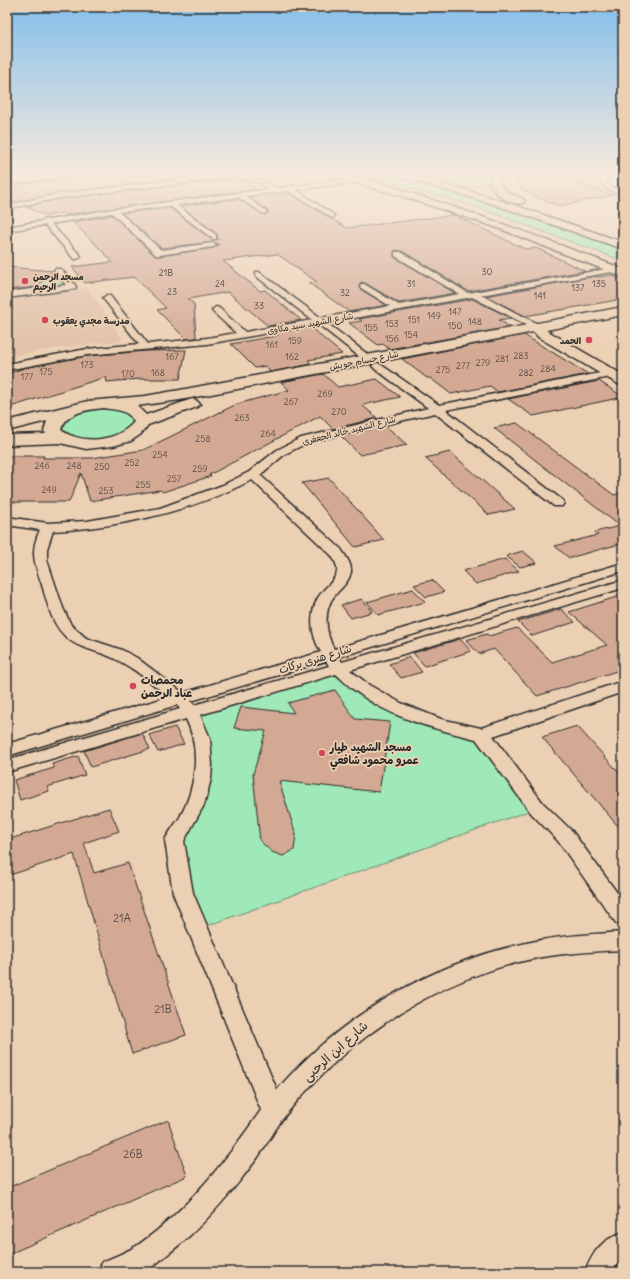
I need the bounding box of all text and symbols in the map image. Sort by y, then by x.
house number: 30 [481,266,493,277]
house number: 21B [159,267,173,278]
place label: مسجد الرحمن الرحيم [33,271,84,294]
marker: مسجد الرحمن الرحيم [20,276,30,286]
house number: 24 [215,278,225,289]
house number: 31 [407,278,415,289]
house number: 135 [592,278,606,289]
house number: 137 [571,282,585,293]
house number: 23 [167,286,177,297]
house number: 32 [340,287,350,298]
house number: 141 [534,290,546,301]
house number: 33 [254,300,264,311]
house number: 147 [448,306,462,317]
street label: شارع الشهيد سيد مكاوى [266,310,354,337]
house number: 149 [427,310,441,321]
house number: 151 [408,314,420,325]
marker: مدرسة مجدي يعقوب [40,315,50,325]
place label: مدرسة مجدي يعقوب [53,315,129,328]
house number: 148 [468,316,482,327]
house number: 153 [385,318,399,329]
house number: 150 [448,320,462,331]
house number: 155 [364,322,378,333]
house number: 154 [404,329,418,340]
house number: 156 [385,333,399,344]
house number: 159 [288,335,302,346]
place label: الحمد [560,335,581,346]
marker: الحمد [584,335,594,345]
house number: 161 [266,339,278,350]
street label: شارع حسام جويش [329,348,400,374]
house number: 283 [513,350,529,361]
house number: 167 [165,351,179,362]
house number: 162 [285,351,299,362]
house number: 281 [495,353,509,364]
house number: 279 [476,357,490,368]
house number: 173 [80,359,94,370]
house number: 277 [456,360,470,371]
house number: 284 [540,363,556,374]
house number: 275 [436,364,450,375]
house number: 175 [39,366,53,377]
house number: 168 [151,367,165,378]
house number: 282 [518,367,534,378]
house number: 170 [121,368,135,379]
house number: 177 [21,371,34,382]
house number: 269 [317,388,333,399]
house number: 267 [284,396,299,407]
house number: 270 [331,406,347,417]
house number: 263 [234,412,250,423]
street label: شارع الشهيد خالد الجعفرى [301,413,397,448]
house number: 264 [260,428,276,439]
house number: 258 [195,433,211,444]
house number: 254 [152,449,168,460]
house number: 252 [124,457,140,468]
house number: 246 [34,460,50,471]
house number: 248 [66,460,82,471]
house number: 250 [94,461,110,472]
house number: 259 [192,463,208,474]
house number: 257 [167,473,182,484]
house number: 255 [135,479,151,490]
house number: 249 [41,484,57,495]
house number: 253 [98,485,114,496]
street label: شارع هنرى بركات [277,641,354,679]
place label: محمصات عباد الرحمن [141,673,192,700]
marker: محمصات عباد الرحمن [128,681,138,691]
place label: مسجد الشهيد طيار عمرو محمود شافعي [329,740,419,770]
marker: مسجد الشهيد طيار عمرو محمود شافعي [317,748,327,758]
house number: 21A [113,911,131,925]
house number: 21B [154,1002,172,1016]
street label: شارع ابن الرحبى [299,1017,372,1086]
house number: 26B [123,1147,143,1161]

